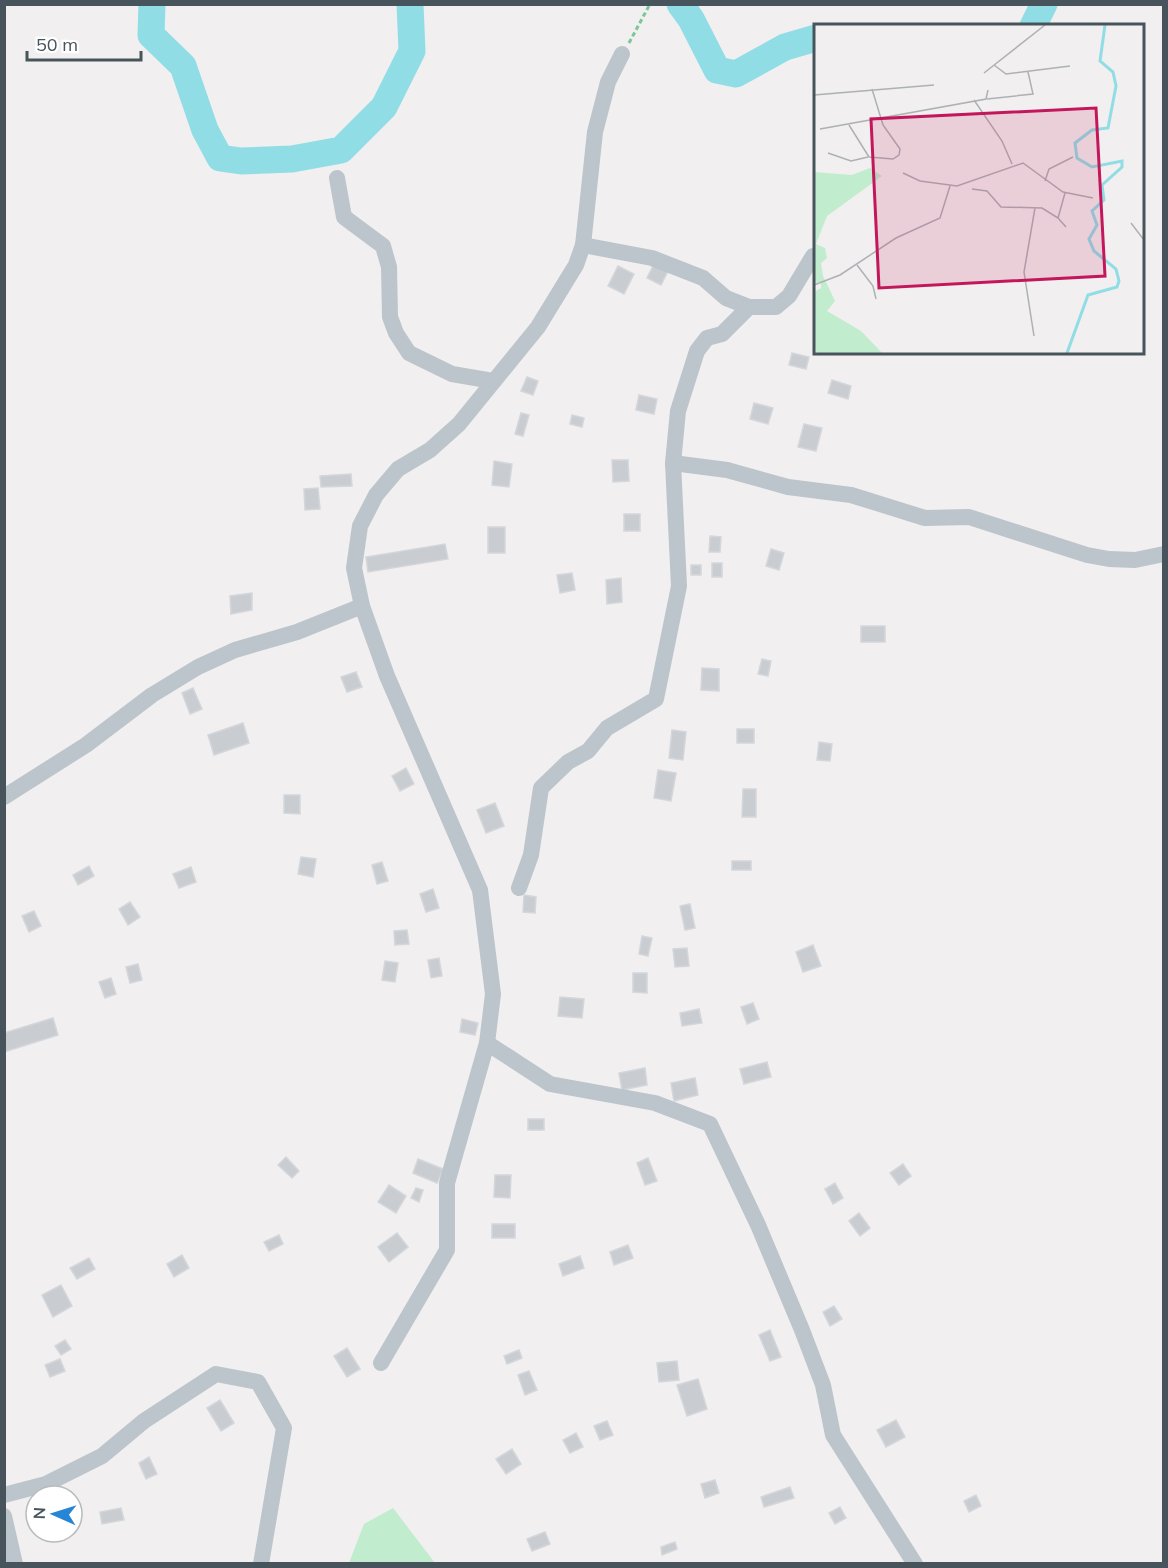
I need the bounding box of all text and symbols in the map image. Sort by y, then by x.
scale bar [27,24,141,62]
inset map [814,24,1144,354]
text: 50 m [36,33,78,56]
north arrow [24,1484,84,1544]
text: N [29,1507,49,1520]

